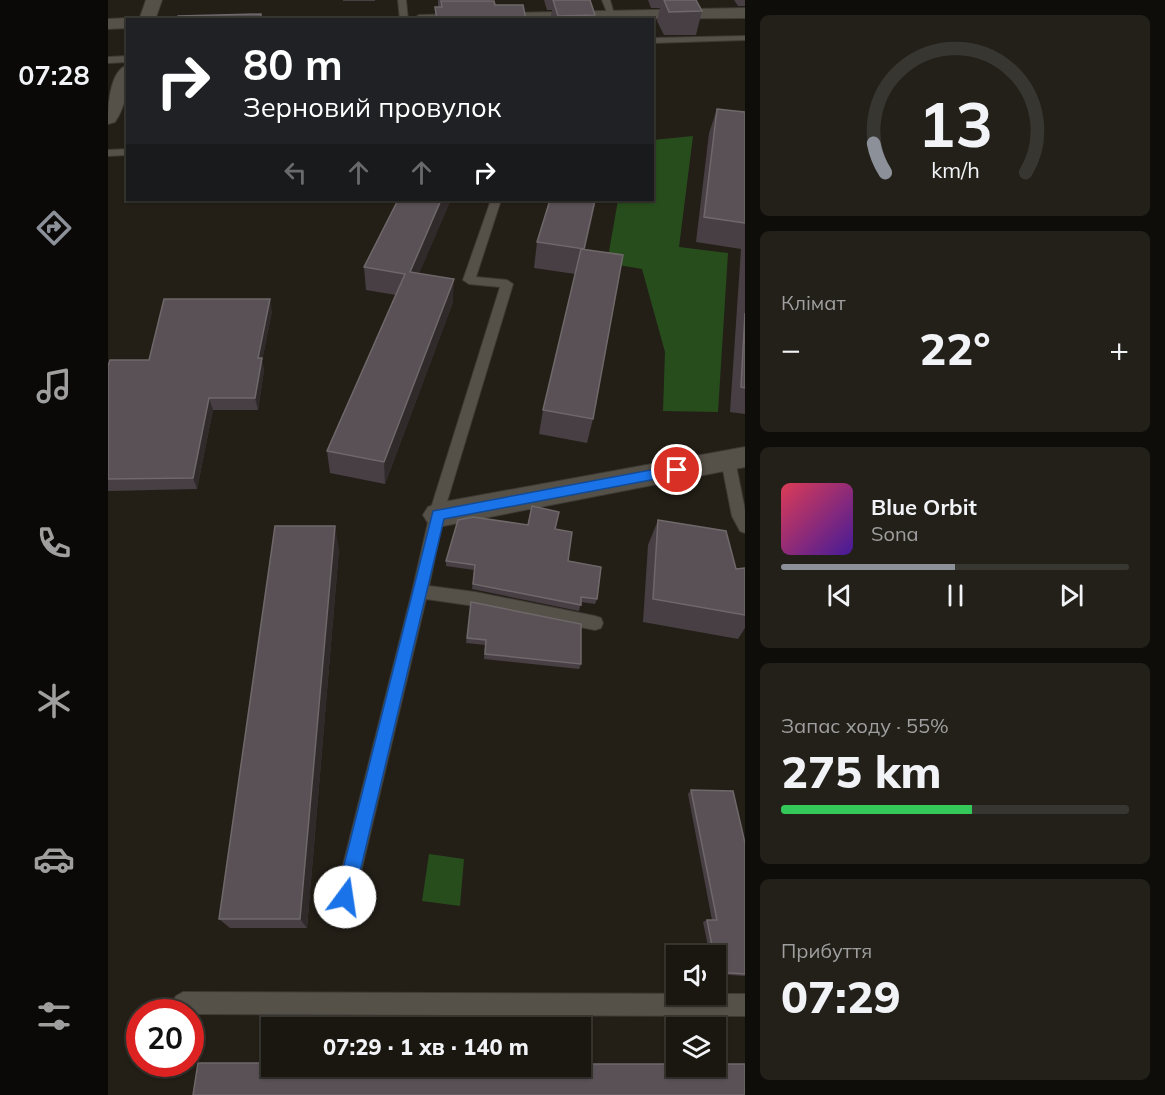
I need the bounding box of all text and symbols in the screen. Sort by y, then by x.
text: 80 m [243,38,343,91]
icon: right [144,42,222,120]
text: 07:28 [18,58,90,92]
text: 13 [918,84,992,163]
text: Зерновий провулок [243,90,501,124]
icon: left [279,156,312,189]
icon: ahead [342,156,375,189]
icon: ahead [405,156,438,189]
icon: right [468,156,501,189]
text: km/h [931,156,979,183]
icon: directions [33,207,75,249]
text: Клімат [781,290,846,315]
text: 22° [919,320,991,376]
text: − [781,328,801,369]
text: + [1109,328,1129,369]
icon: music [33,365,75,407]
pin [651,444,702,495]
icon: arrive [660,453,693,486]
text: Blue Orbit [871,493,977,521]
text: Sona [871,521,919,546]
icon: phone [33,522,75,564]
icon: previous [823,579,856,612]
icon: pause [939,579,972,612]
icon: next [1055,579,1088,612]
icon: climate [33,680,75,722]
text: Запас ходу · 55% [781,713,949,738]
text: 275 km [781,743,942,799]
icon: car [33,838,75,880]
position arrow [313,865,377,929]
text: Прибуття [781,938,872,963]
map controls [666,945,726,1077]
button: sound [666,945,726,1005]
text: 07:29 [781,968,901,1024]
icon: filters [33,995,75,1037]
speed limit sign: 20 [126,999,204,1077]
button: layers [666,1017,726,1077]
text: 07:29 · 1 хв · 140 m [323,1033,529,1061]

